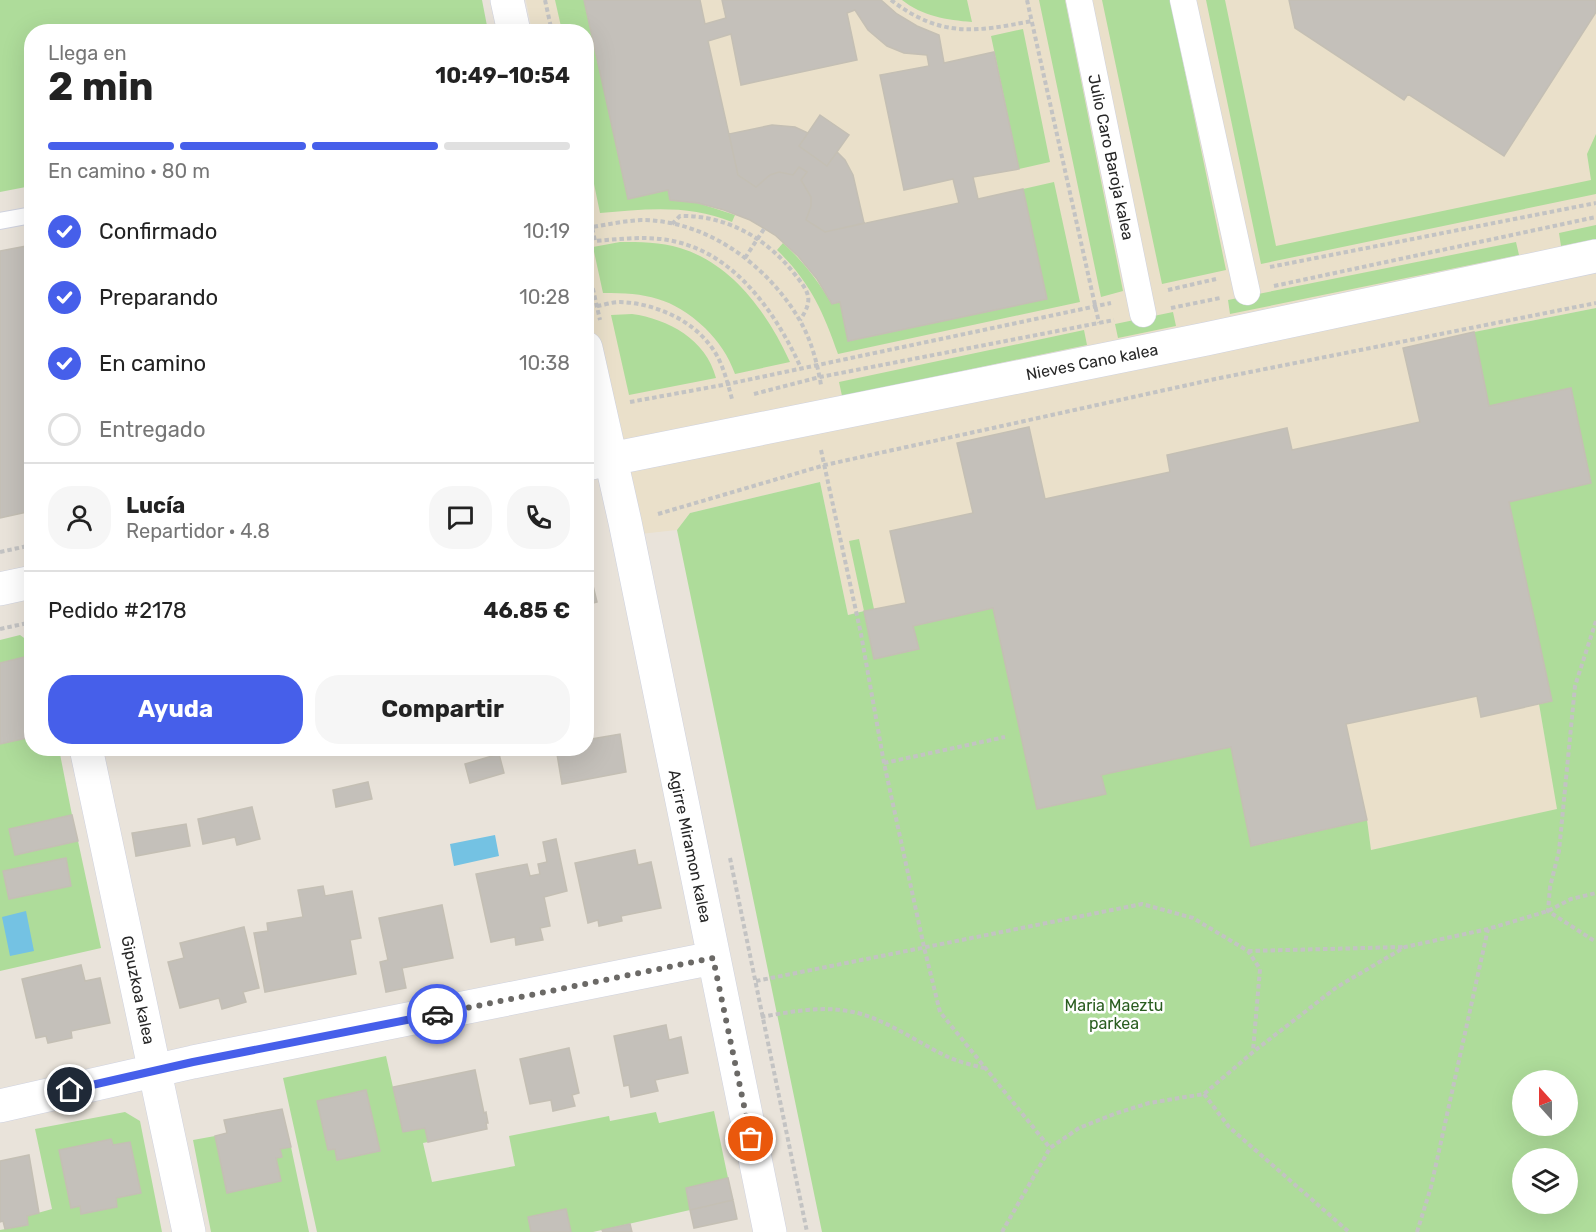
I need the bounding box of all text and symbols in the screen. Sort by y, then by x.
text: Llega en [48,41,127,65]
text: 10:49–10:54 [435,62,570,89]
text: 2 min [48,64,154,110]
street label: Julio Caro Baroja kalea [1084,72,1138,242]
text: En camino · 80 m [48,159,210,183]
icon: check [48,215,81,248]
text: Confirmado [99,218,217,245]
text: 10:19 [523,219,570,243]
icon: check [48,281,81,314]
text: Preparando [99,284,218,311]
text: 10:28 [519,285,570,309]
street label: Nieves Cano kalea [1024,340,1160,384]
icon: check [48,347,81,380]
text: En camino [99,350,206,377]
text: 10:38 [519,351,570,375]
text: Entregado [99,416,206,443]
button: person [48,486,111,549]
button: chat [429,486,492,549]
button: phone [507,486,570,549]
text: Lucía [126,492,185,519]
text: Repartidor · 4.8 [126,519,270,543]
text: Pedido #2178 [48,597,187,624]
text: 46.85 € [483,597,570,624]
button: Ayuda [48,675,303,744]
button: Compartir [315,675,570,744]
street label: Agirre Miramon kalea [664,768,716,924]
street label: Gipuzkoa kalea [117,934,159,1046]
courier [407,984,467,1044]
park label: Maria Maeztu parkea [1065,996,1163,1033]
icon: car [421,998,454,1031]
pin [44,1064,95,1115]
north arrow [1512,1070,1578,1136]
map controls [1512,1070,1578,1214]
icon: home [53,1073,86,1106]
pin [725,1113,776,1164]
icon: bag [734,1122,767,1155]
button: layers [1512,1148,1578,1214]

